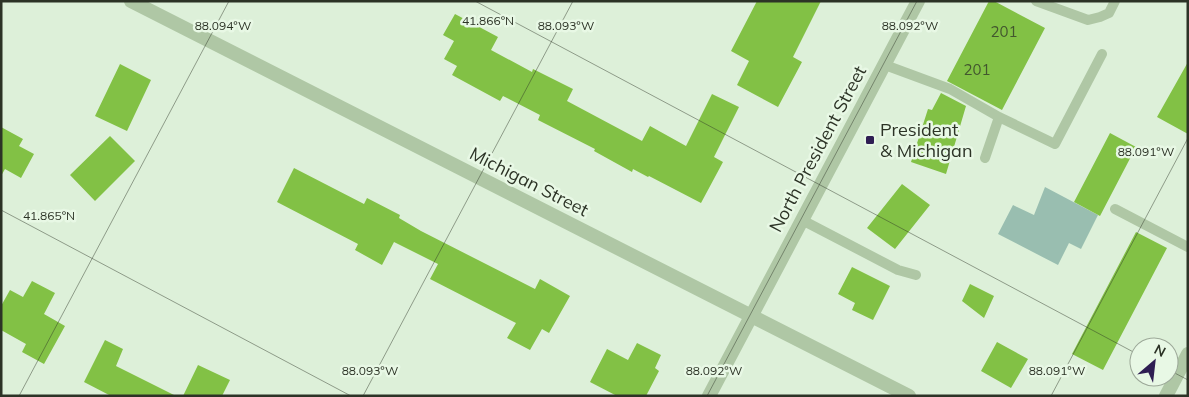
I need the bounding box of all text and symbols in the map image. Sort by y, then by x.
text: 41.866°N [462,13,514,28]
text: 88.094°W [195,18,251,33]
text: 88.093°W [538,18,594,33]
text: 88.092°W [882,18,938,33]
house number: 201 [990,22,1018,41]
house number: 201 [963,60,991,79]
street label: North President Street [764,62,871,236]
place label: President & Michigan [880,118,972,162]
marker: President & Michigan [864,134,876,146]
street label: Michigan Street [466,142,592,221]
text: 88.091°W [1118,144,1174,159]
text: 41.865°N [23,208,75,223]
north arrow [1129,337,1179,387]
text: N [1151,340,1169,361]
text: 88.093°W [342,363,398,378]
text: 88.092°W [686,363,742,378]
text: 88.091°W [1029,363,1085,378]

